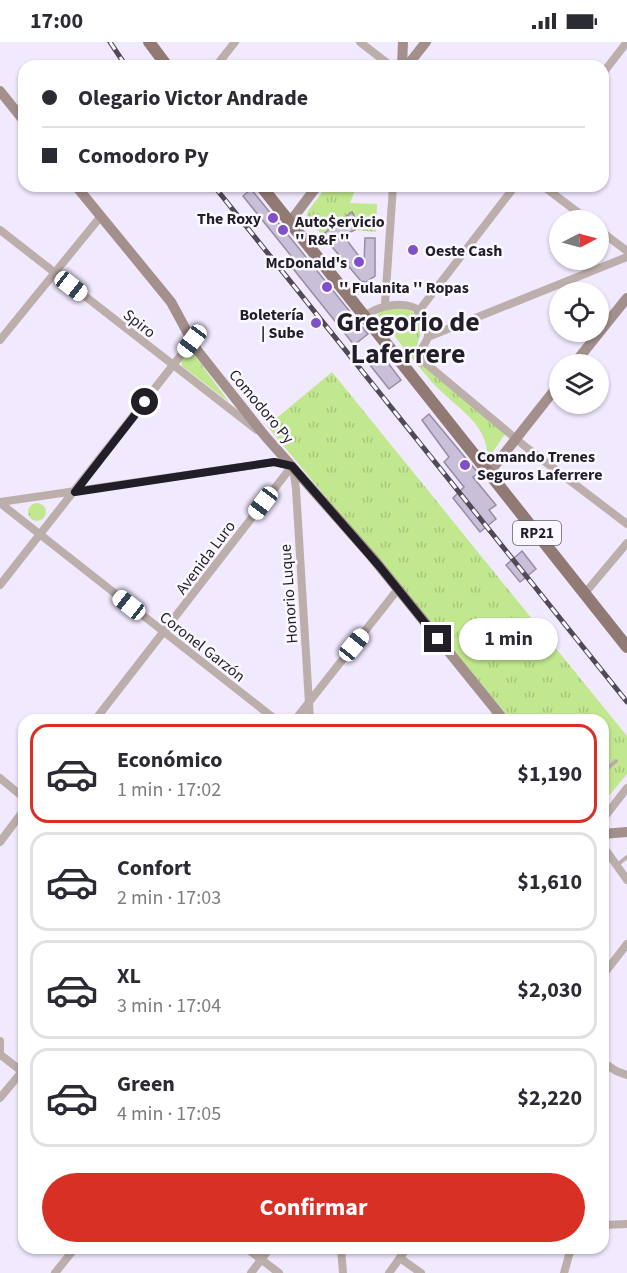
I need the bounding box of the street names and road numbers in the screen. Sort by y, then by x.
street label: Spiro [119,304,160,343]
street label: Comodoro Py [224,365,299,449]
street label: Avenida Luro [171,516,241,599]
road number: RP21 [513,521,561,545]
street label: Honorio Luque [275,543,303,644]
street label: Coronel Garzón [155,606,250,687]

